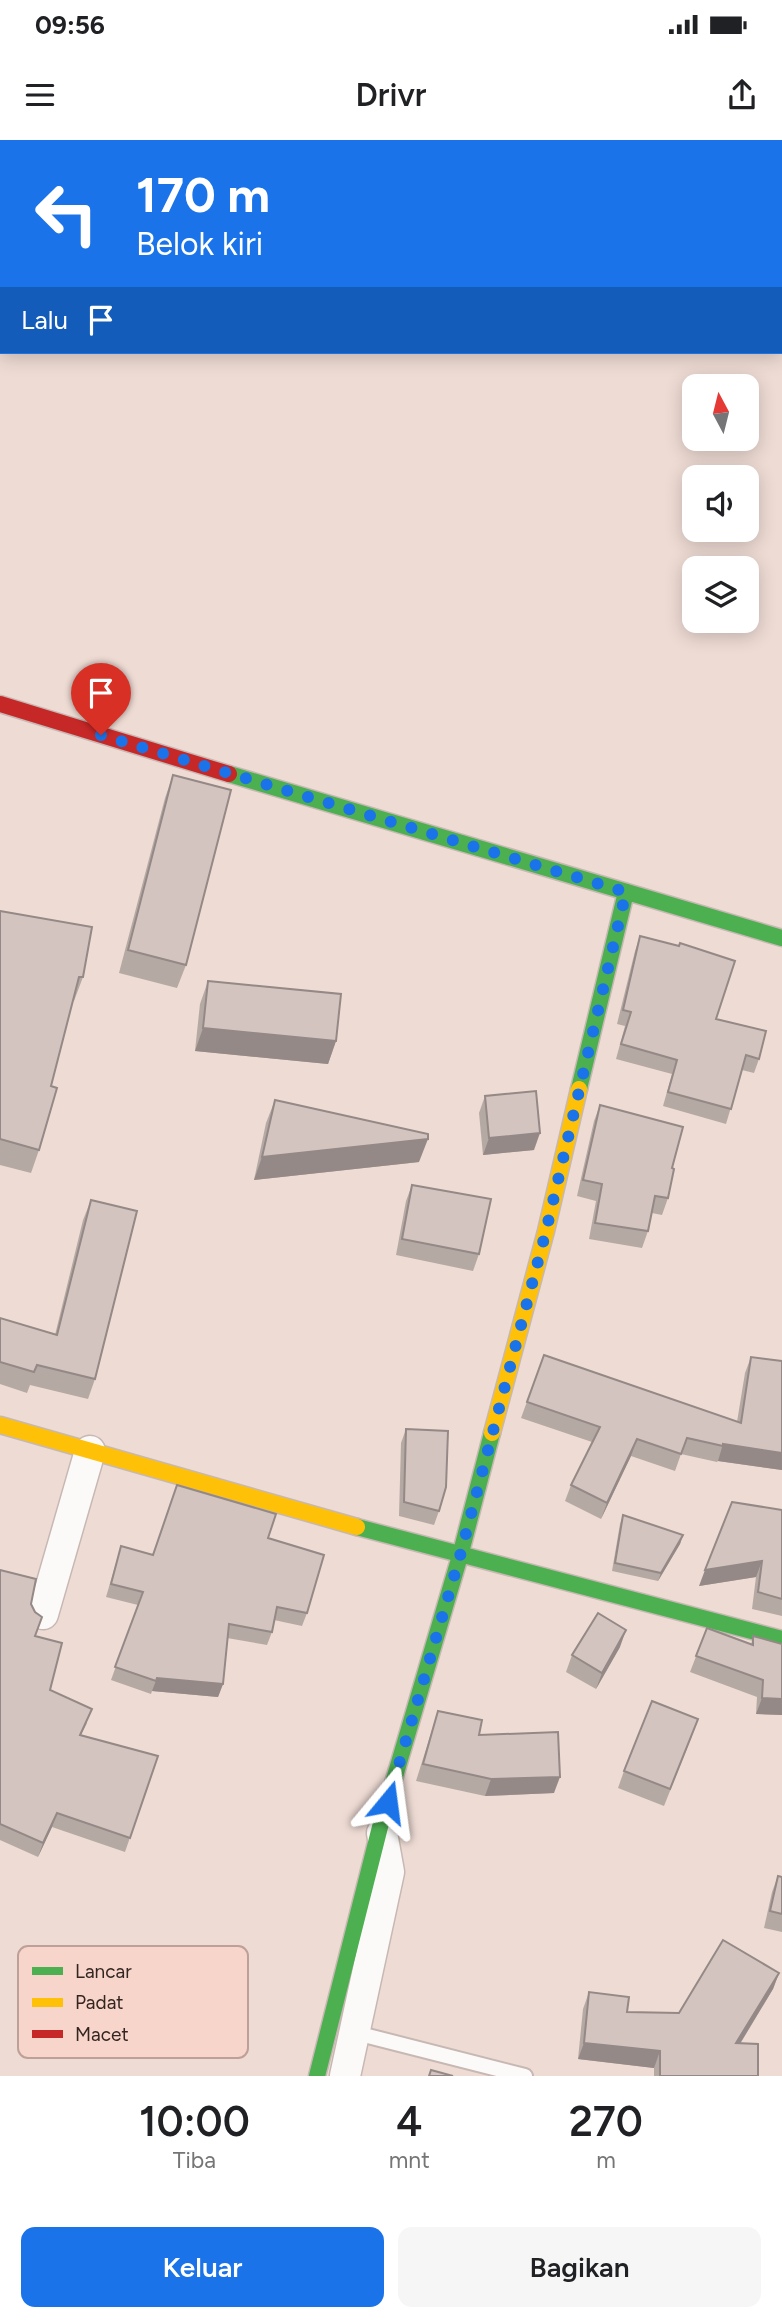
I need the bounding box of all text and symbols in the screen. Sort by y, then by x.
text: 09:56 [35,9,105,41]
icon: menu [21,76,59,114]
text: Drivr [356,76,426,114]
icon: share [723,76,761,114]
text: 170 m [136,165,270,224]
icon: left [21,168,112,259]
text: Belok kiri [136,225,263,263]
icon: arrive [82,301,120,339]
text: Lalu [21,304,68,336]
north arrow [682,374,760,452]
map controls [682,374,759,633]
button: sound [682,465,759,542]
button: layers [682,556,759,633]
pin [71,663,131,735]
icon: arrive [82,674,120,712]
position arrow [351,1765,425,1839]
legend [18,1946,248,2058]
text: Lancar [75,1960,132,1983]
text: Padat [75,1991,124,2014]
text: Macet [75,2023,129,2046]
text: 10:00 [139,2096,250,2147]
text: 4 [396,2096,423,2147]
text: 270 [569,2096,643,2147]
text: Tiba [173,2146,216,2174]
text: mnt [389,2146,430,2174]
text: m [596,2146,616,2174]
button: Keluar [21,2227,384,2307]
button: Bagikan [398,2227,761,2307]

